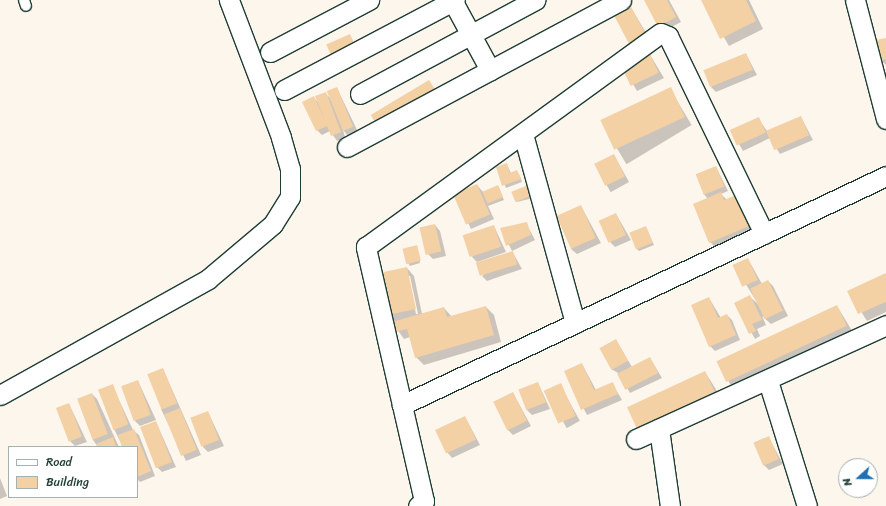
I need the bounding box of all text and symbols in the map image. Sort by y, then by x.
legend [8,446,138,498]
text: Road [46,451,72,473]
north arrow [838,458,878,498]
text: Building [46,471,89,493]
text: N [837,475,857,489]

